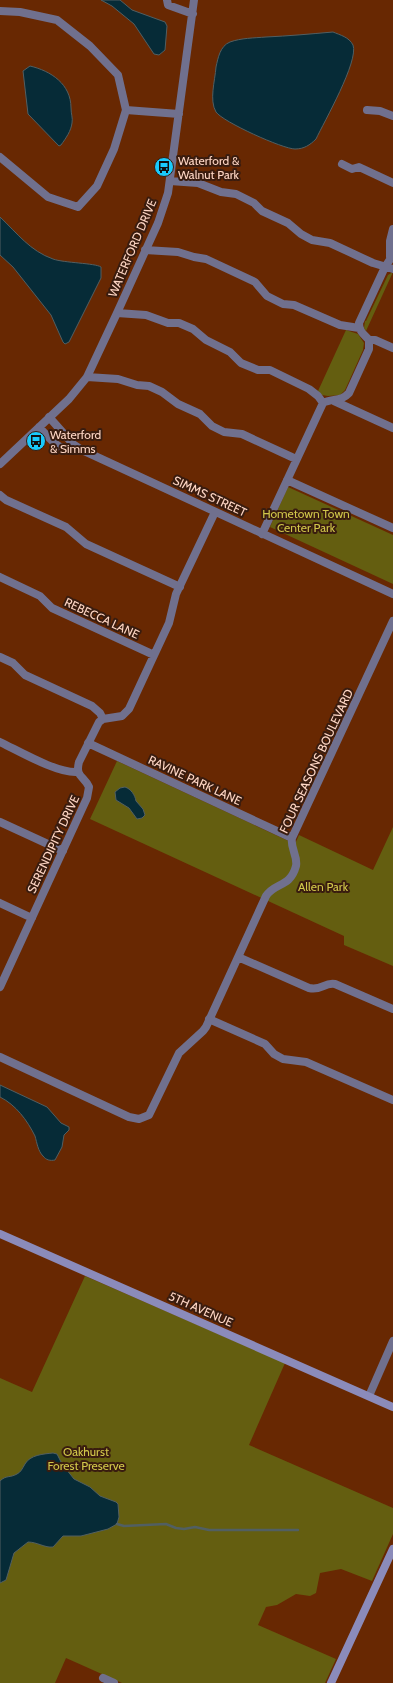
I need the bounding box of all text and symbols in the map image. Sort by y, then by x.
place label: Waterford & Walnut Park [178,153,240,182]
bus stop icon: Waterford & Walnut Park [153,156,175,178]
street label: WATERFORD DRIVE [105,196,160,299]
place label: Waterford & Simms [50,427,101,456]
bus stop icon: Waterford & Simms [25,430,47,452]
street label: SIMMS STREET [171,472,250,520]
park label: Hometown Town Center Park [262,506,350,535]
street label: REBECCA LANE [62,594,142,642]
street label: FOUR SEASONS BOULEVARD [276,686,356,835]
street label: RAVINE PARK LANE [146,752,244,808]
street label: SERENDIPITY DRIVE [24,792,82,895]
park label: Allen Park [298,879,349,894]
street label: 5TH AVENUE [167,1288,236,1330]
park label: Oakhurst Forest Preserve [47,1444,125,1473]

